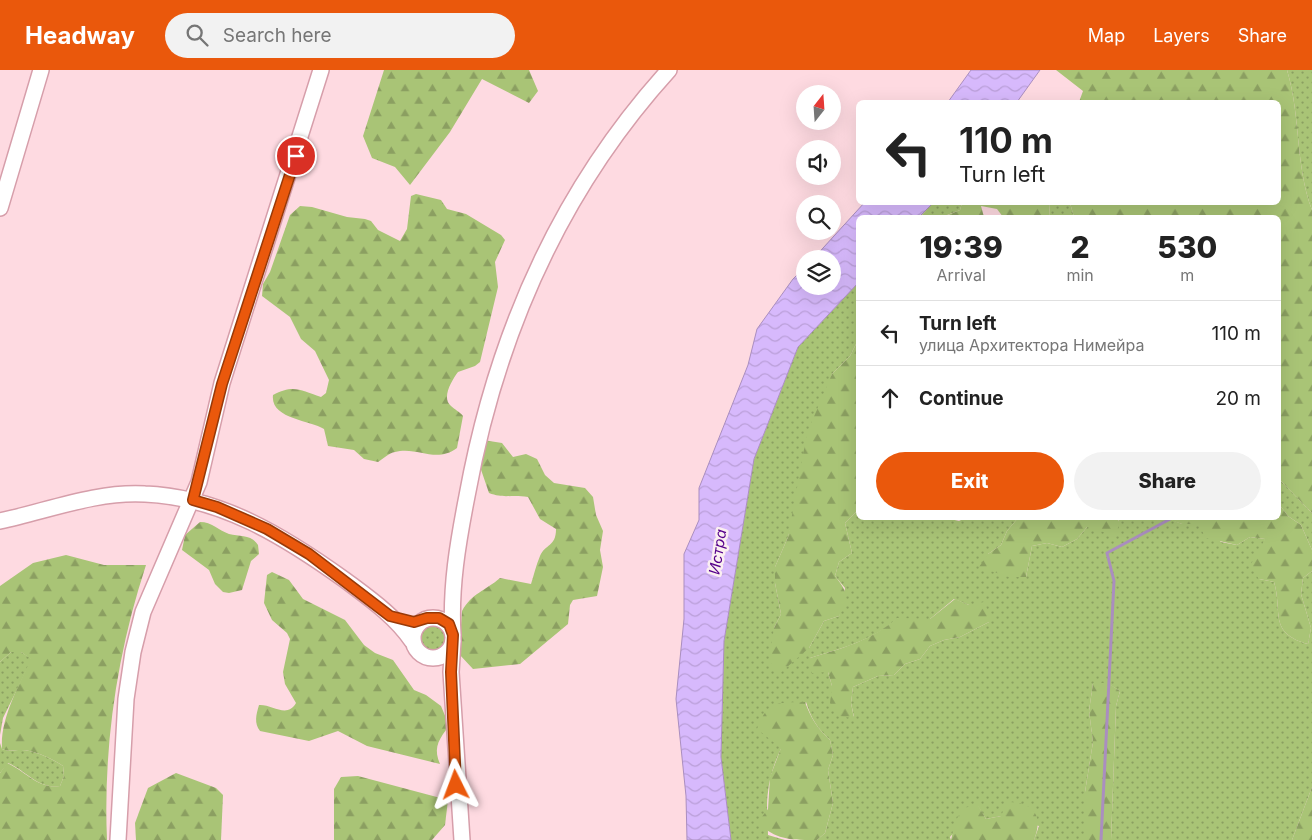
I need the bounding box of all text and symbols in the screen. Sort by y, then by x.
search box [165,13,515,58]
text: Headway [25,21,135,50]
icon: search [183,21,211,49]
text: Search here [223,24,331,47]
text: Map [1088,25,1125,46]
text: Layers [1153,25,1210,46]
text: Share [1238,25,1287,46]
north arrow [796,85,841,130]
map controls [796,85,841,295]
text: 110 m [959,119,1053,161]
icon: left [876,120,941,185]
pin [275,135,317,177]
button: sound [796,140,841,185]
icon: arrive [282,142,310,170]
text: Turn left [959,161,1045,187]
button: search [796,195,841,240]
text: 19:39 [920,229,1003,265]
text: 2 [1071,229,1090,265]
text: 530 [1157,229,1217,265]
button: layers [796,250,841,295]
text: Arrival [937,265,986,285]
text: min [1066,265,1094,285]
text: m [1180,265,1194,285]
text: Turn left [919,312,997,335]
icon: left [876,319,904,347]
text: 110 m [1212,322,1261,345]
text: улица Архитектора Нимейра [919,335,1144,355]
icon: ahead [876,384,904,412]
text: Continue [919,387,1004,410]
text: 20 m [1215,387,1261,410]
button: Exit [876,452,1064,510]
button: Share [1074,452,1261,510]
water label: Истра [705,528,730,576]
position arrow [429,758,481,810]

